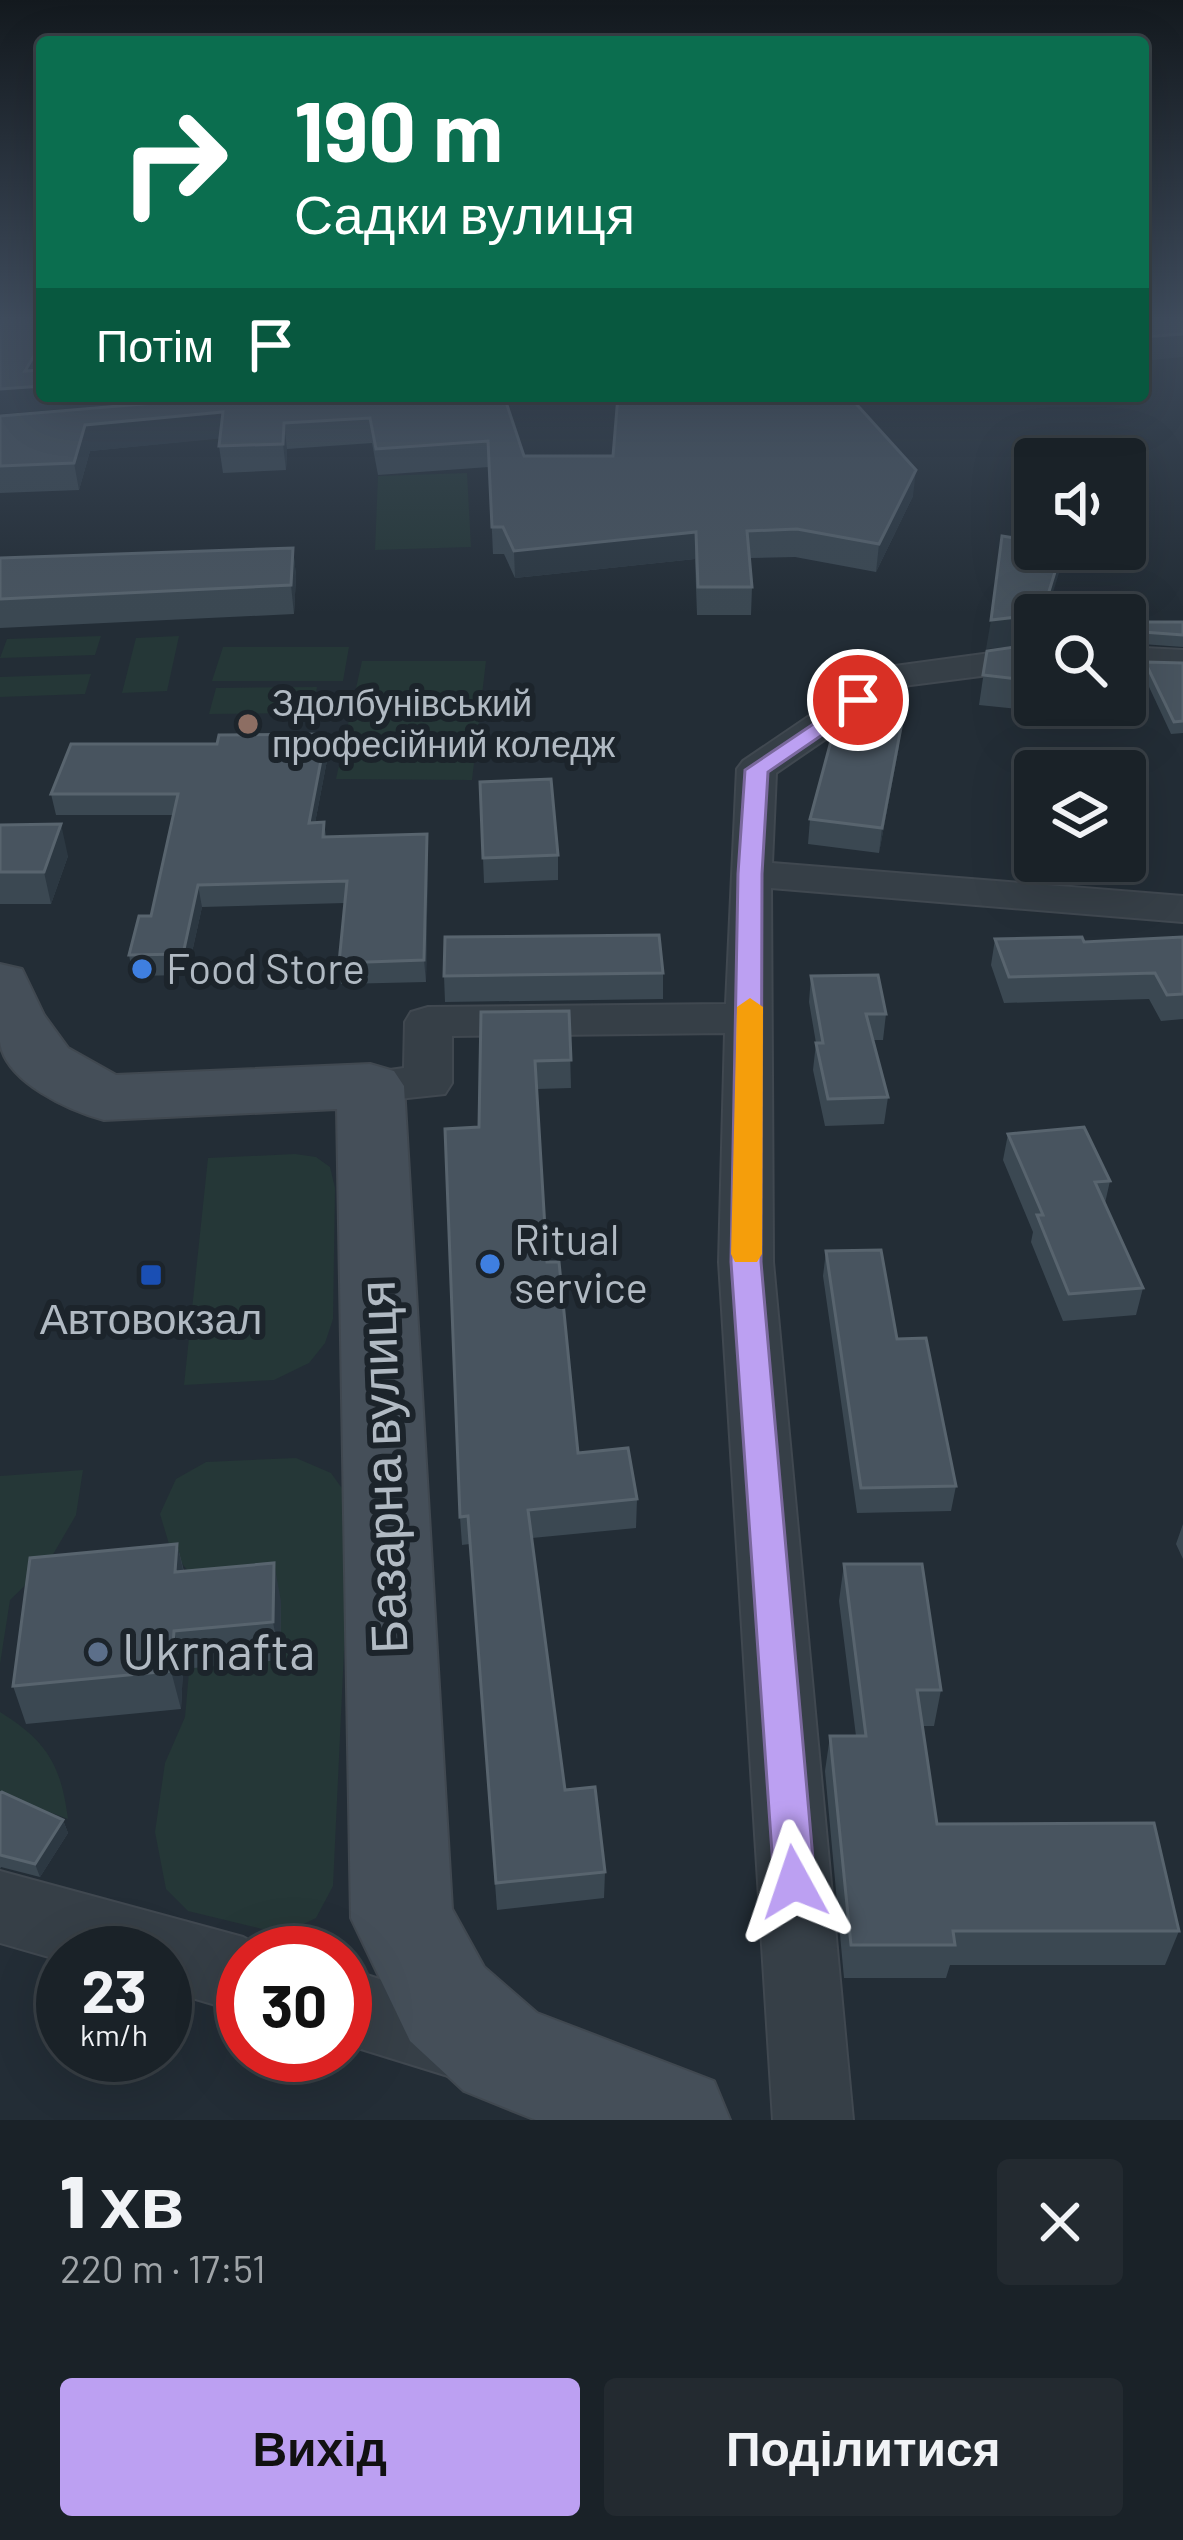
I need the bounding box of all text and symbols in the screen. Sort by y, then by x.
text: 190 m [294,78,503,179]
icon: right [96,84,252,240]
text: Садки вулиця [294,180,635,245]
icon: arrive [238,312,304,378]
text: Потім [96,317,214,371]
map controls [1014,438,1146,882]
button: sound [1014,438,1146,570]
button: search [1014,594,1146,726]
pin [807,649,909,751]
icon: arrive [825,667,891,733]
place label: Здолбунівський професійний коледж [272,680,615,765]
marker: Здолбунівський професійний коледж [235,711,261,737]
button: layers [1014,750,1146,882]
place label: Food Store [166,942,365,992]
marker: Food Store [129,956,155,982]
place label: Ritual service [514,1213,648,1311]
marker: Ritual service [477,1251,503,1277]
marker: Автовокзал [138,1262,164,1288]
street label: Базарна вулиця [344,1279,419,1655]
place label: Автовокзал [40,1292,262,1342]
place label: Ukrnafta [122,1619,315,1680]
marker: Ukrnafta [85,1639,111,1665]
position arrow [731,1819,857,1945]
speed limit sign: 30 [216,1926,372,2082]
text: 23 [81,1953,147,2025]
text: km/h [80,2016,148,2052]
text: 1 хв [60,2156,184,2242]
button: close [997,2159,1123,2285]
text: 220 m · 17:51 [60,2244,266,2291]
button: Вихід [60,2378,580,2516]
button: Поділитися [604,2378,1123,2516]

